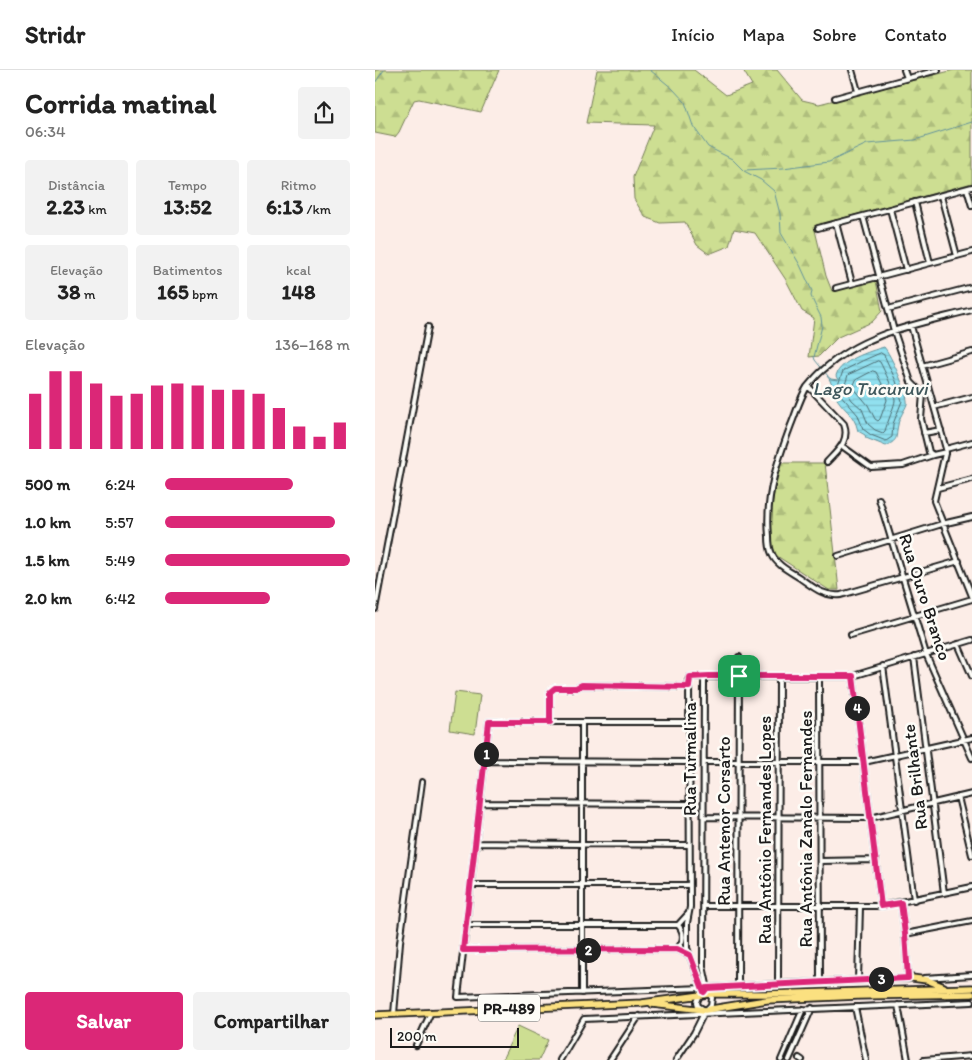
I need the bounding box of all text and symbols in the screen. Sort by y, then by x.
text: Stridr [25,20,85,49]
text: Início [671,24,715,46]
text: Mapa [743,24,785,46]
text: Sobre [813,24,857,46]
text: Contato [885,24,947,46]
text: Corrida matinal [25,86,216,120]
button: share [298,87,350,139]
text: 06:34 [25,122,66,141]
text: Distância [48,177,105,194]
text: Tempo [168,177,207,194]
text: Ritmo [281,177,316,194]
text: 2.23 [46,194,85,219]
text: 13:52 [163,194,212,219]
text: 6:13 [266,194,303,219]
text: km [85,201,107,218]
text: /km [303,201,331,218]
text: Elevação [50,262,103,279]
text: Batimentos [153,262,222,279]
text: kcal [286,262,311,279]
text: 38 [58,279,81,304]
text: 165 [157,279,189,304]
text: 148 [282,279,315,304]
text: m [81,286,95,303]
text: bpm [189,286,218,303]
text: Elevação [25,335,85,354]
text: 136–168 m [275,335,350,354]
water label: Lago Tucuruvi [812,377,930,400]
text: 500 m [25,475,70,494]
text: 6:24 [105,475,135,494]
text: 1.0 km [25,513,71,532]
text: 5:57 [105,513,134,532]
street label: Rua Ouro Branco [894,531,956,663]
text: 1.5 km [25,551,70,570]
text: 5:49 [105,551,135,570]
text: 2.0 km [25,589,72,608]
text: 6:42 [105,589,135,608]
pin [718,655,760,697]
icon: arrive [725,662,753,690]
pin: 4 [845,696,869,720]
text: 4 [853,700,862,717]
street label: Rua Turmalina [679,701,701,816]
street label: Rua Antônia Zanalo Fernandes [795,710,817,948]
street label: Rua Antônio Fernandes Lopes [754,716,776,944]
street label: Rua Brilhante [898,723,932,831]
street label: Rua Antenor Corsarto [713,736,735,906]
pin: 1 [473,742,499,766]
text: 1 [483,746,490,763]
pin: 2 [575,938,601,962]
text: 2 [585,942,592,959]
pin: 3 [869,966,893,992]
text: 3 [878,971,885,988]
button: Salvar [25,992,183,1050]
button: Compartilhar [193,992,350,1050]
road number: PR-489 [478,994,540,1021]
scale bar [390,1025,519,1048]
text: 200 m [397,1028,437,1045]

